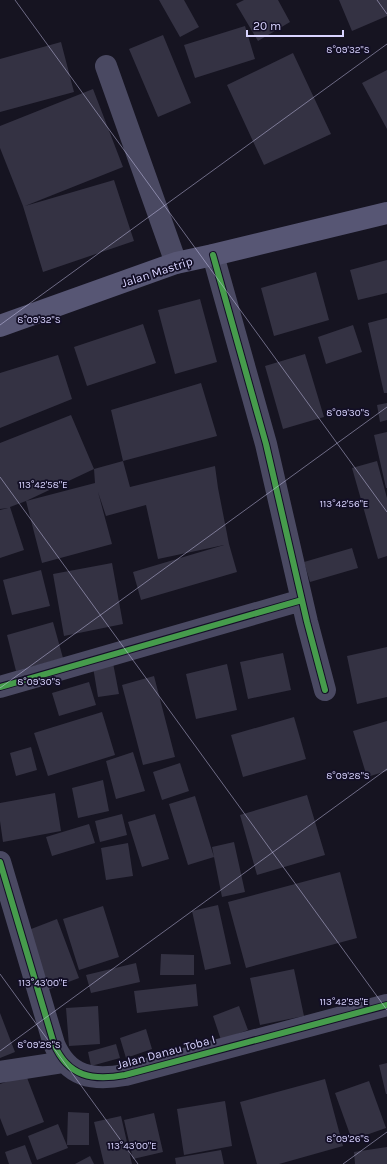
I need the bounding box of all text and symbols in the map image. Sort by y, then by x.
scale bar [247,12,343,38]
text: 20 m [253,19,281,33]
text: 8°09'32"S [326,44,370,56]
street label: Jalan Mastrip [120,254,194,290]
text: 8°09'32"S [17,314,61,326]
text: 8°09'30"S [326,407,370,419]
text: 113°42'58"E [18,479,68,491]
text: 113°42'56"E [320,498,368,510]
text: 8°09'30"S [17,676,61,688]
text: 8°09'28"S [326,770,370,782]
text: 113°43'00"E [18,977,68,989]
text: 113°42'58"E [319,996,369,1008]
street label: Jalan Danau Toba I [115,1032,217,1072]
text: 8°09'28"S [17,1039,61,1051]
text: 8°09'26"S [326,1133,370,1145]
text: 113°43'00"E [107,1140,157,1152]

